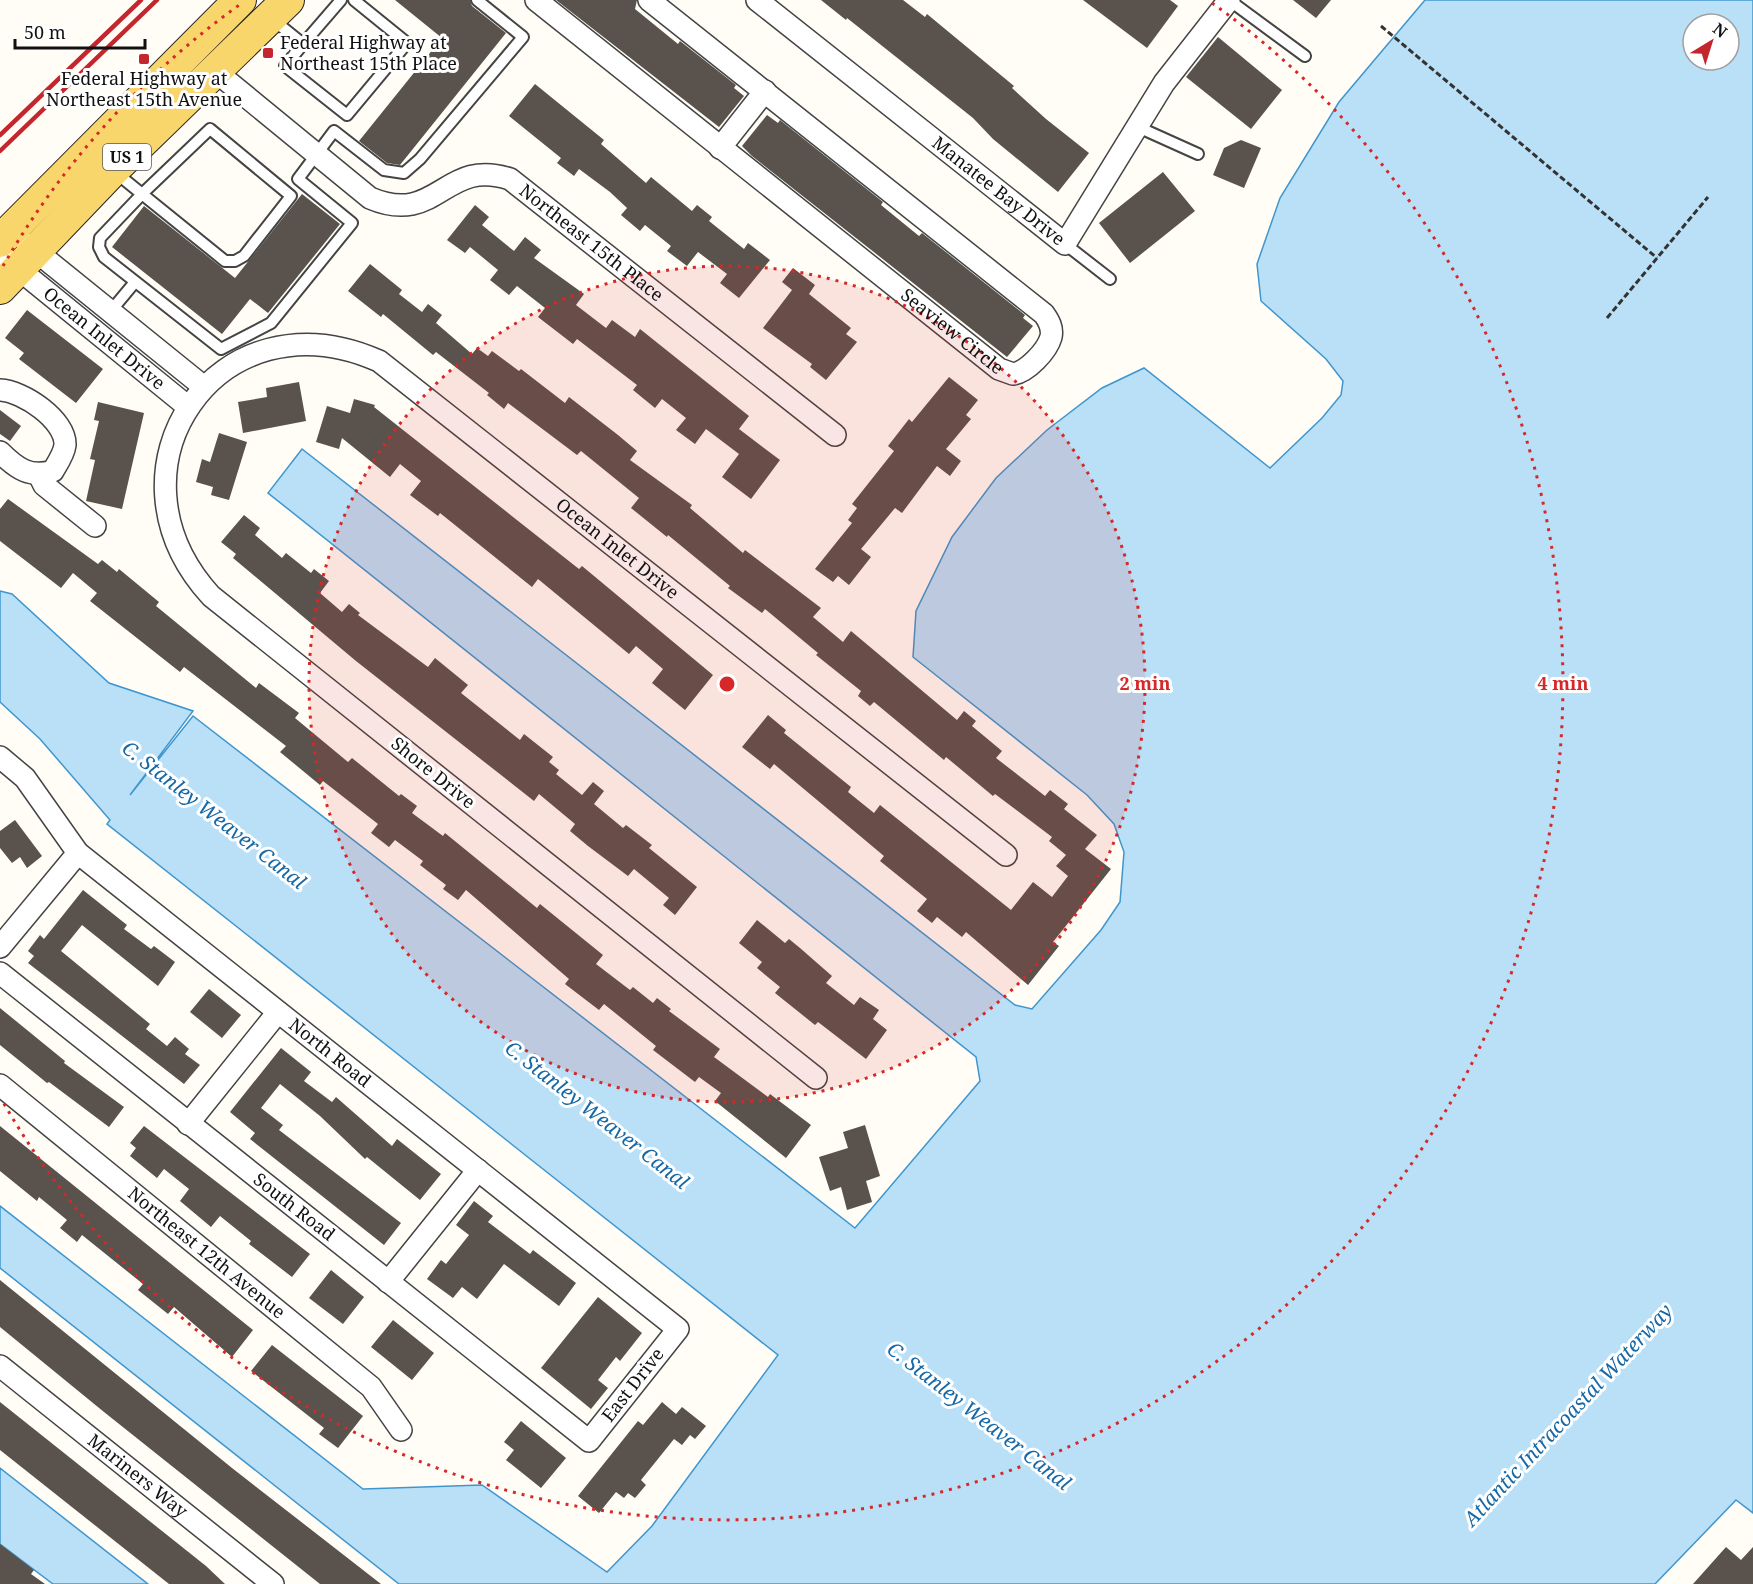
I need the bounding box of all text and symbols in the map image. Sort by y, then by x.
scale bar [15,12,146,50]
north arrow [1681,12,1741,72]
text: N [1708,18,1732,43]
text: 50 m [24,20,66,44]
place label: Federal Highway at Northeast 15th Place [280,30,457,75]
marker: Federal Highway at Northeast 15th Place [261,46,275,60]
marker: Federal Highway at Northeast 15th Avenue [137,52,151,66]
place label: Federal Highway at Northeast 15th Avenue [46,66,242,111]
street label: Manatee Bay Drive [928,130,1070,250]
road number: US 1 [103,144,151,170]
street label: Northeast 15th Place [515,178,669,306]
street label: Ocean Inlet Drive [39,281,170,394]
street label: Seaview Circle [896,282,1009,379]
street label: Ocean Inlet Drive [552,492,684,604]
text: 2 min [1120,671,1170,695]
text: 4 min [1538,671,1588,695]
centre of rings [717,674,737,694]
street label: Shore Drive [387,731,481,814]
water label: C. Stanley Weaver Canal [117,734,312,895]
street label: North Road [284,1012,377,1092]
water label: C. Stanley Weaver Canal [500,1034,695,1195]
street label: South Road [249,1167,340,1246]
street label: Northeast 12th Avenue [123,1181,291,1323]
water label: Atlantic Intracoastal Waterway [1456,1298,1678,1533]
water label: C. Stanley Weaver Canal [882,1335,1077,1496]
street label: East Drive [596,1342,669,1426]
street label: Mariners Way [83,1428,194,1523]

